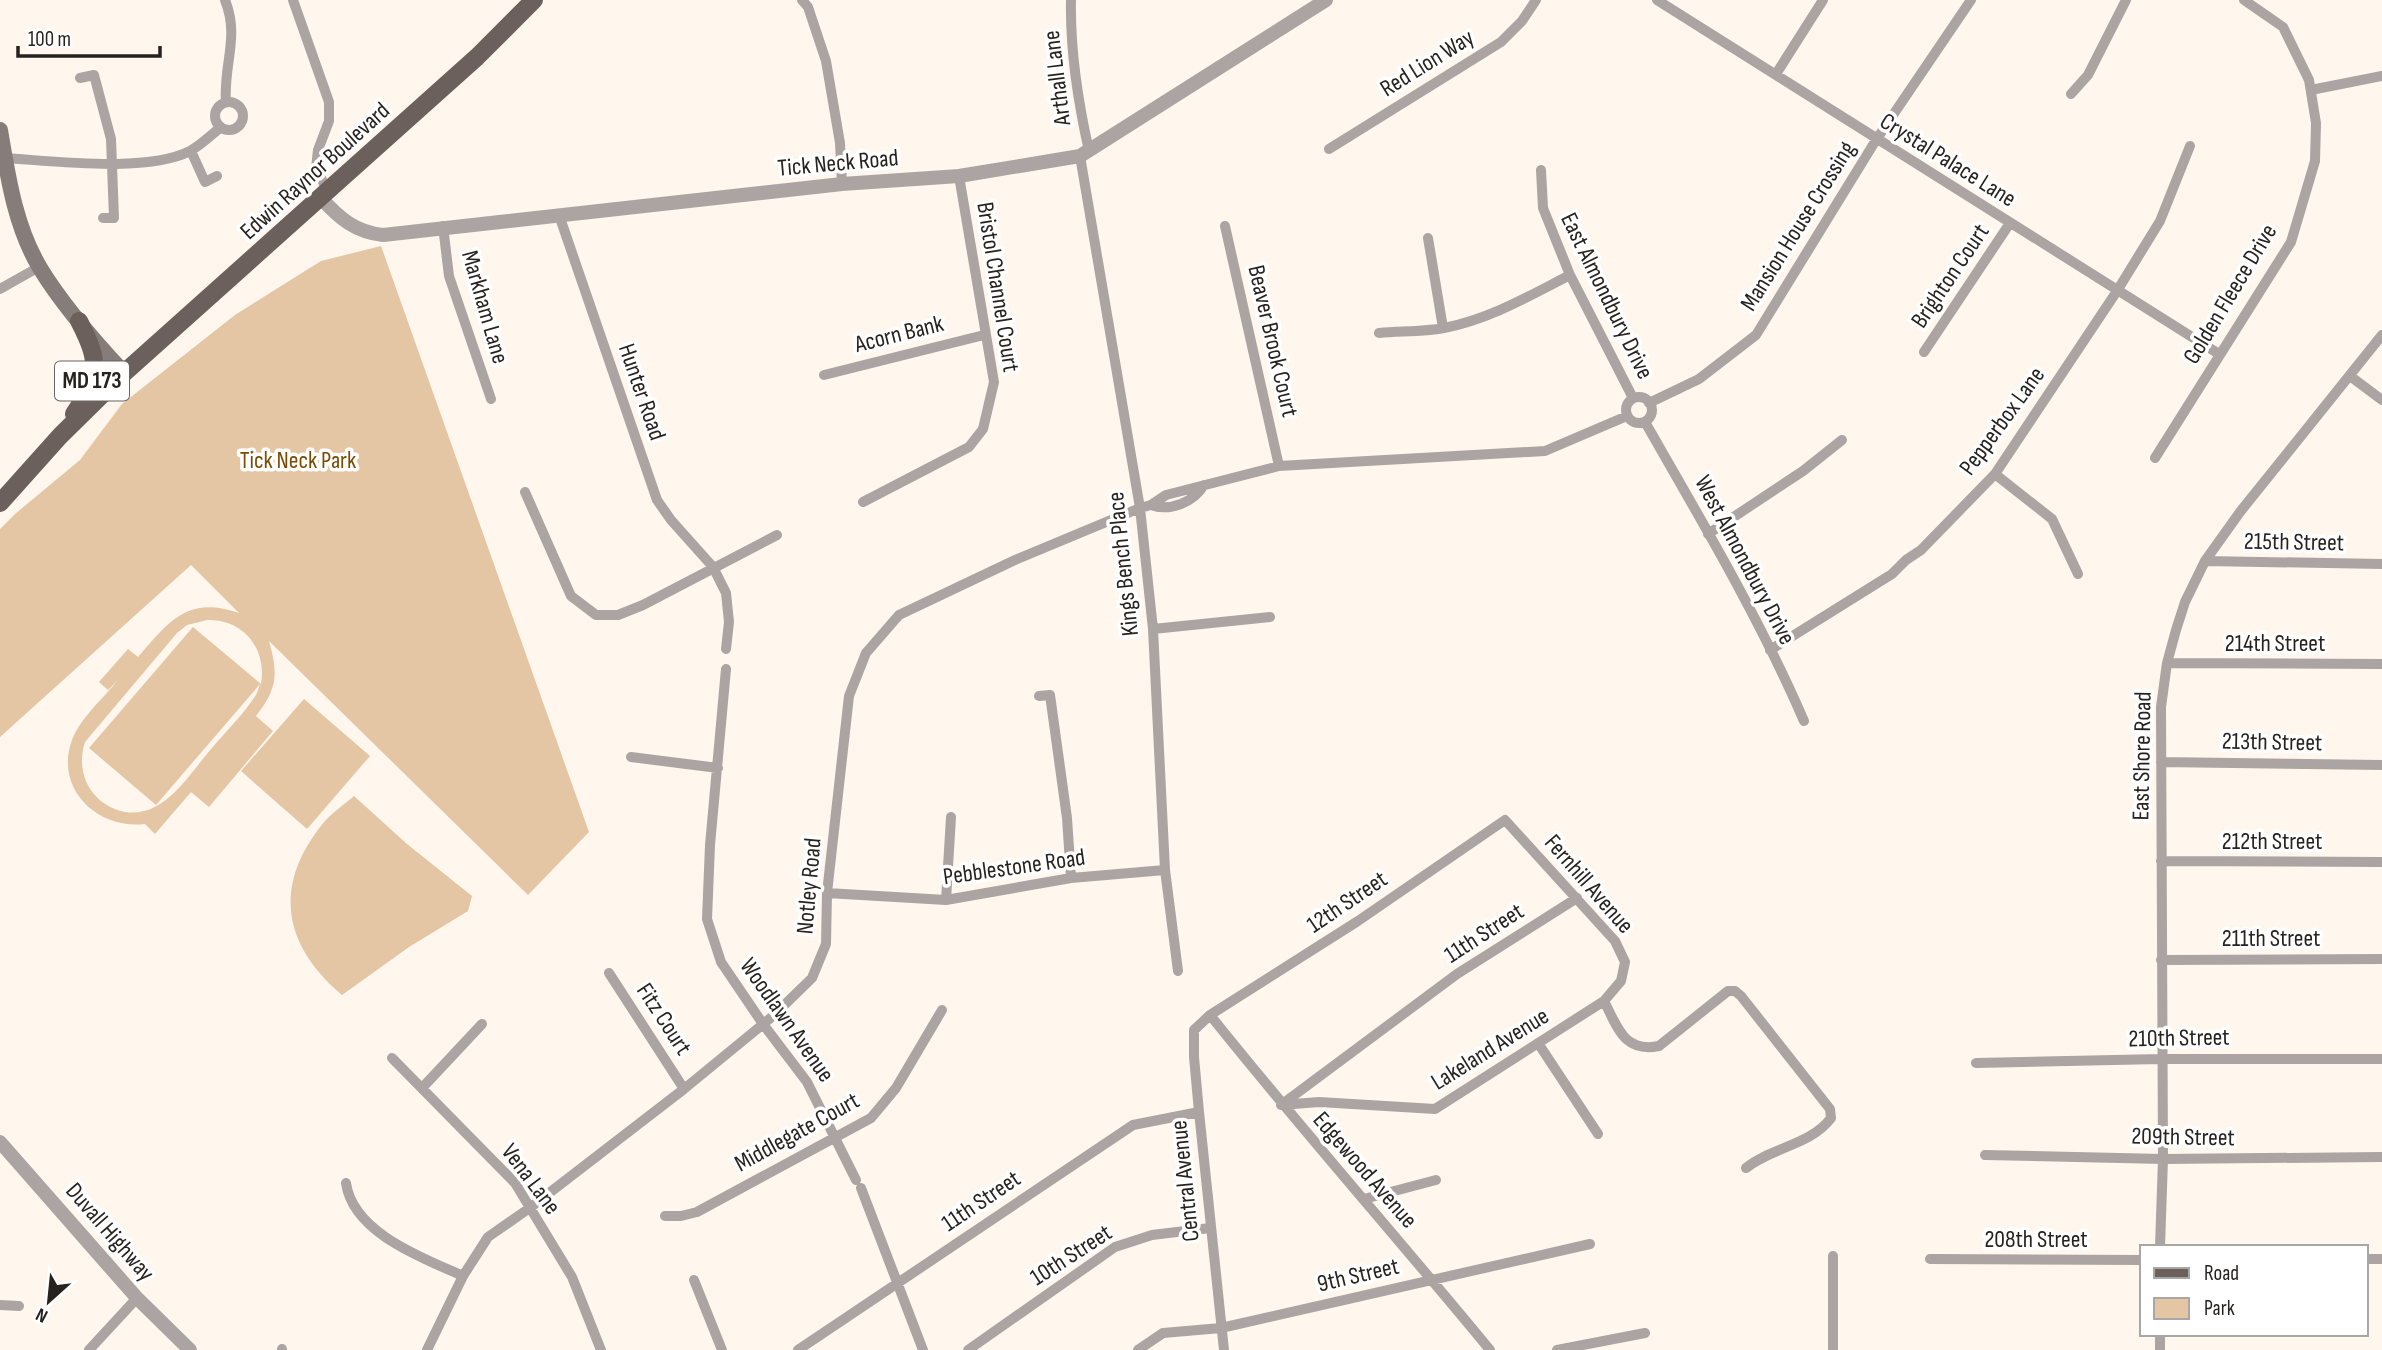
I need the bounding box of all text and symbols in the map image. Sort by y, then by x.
scale bar [18,14,159,58]
street label: Red Lion Way [1375,23,1479,103]
text: 100 m [28,27,71,52]
street label: Arthall Lane [1037,29,1077,128]
street label: Edwin Raynor Boulevard [234,96,396,246]
street label: Crystal Palace Lane [1875,107,2021,213]
street label: Mansion House Crossing [1734,136,1862,316]
street label: Tick Neck Road [776,143,900,183]
street label: Bristol Channel Court [970,200,1026,374]
street label: East Almondbury Drive [1554,208,1660,384]
street label: Brighton Court [1905,219,1995,333]
street label: Golden Fleece Drive [2177,219,2283,369]
street label: Markham Lane [455,247,515,367]
street label: Beaver Brook Court [1241,262,1305,420]
street label: Acorn Bank [851,309,946,359]
street label: Hunter Road [612,340,672,444]
street label: Pepperbox Lane [1953,361,2051,481]
road number: MD 173 [55,362,129,400]
park label: Tick Neck Park [240,446,356,475]
street label: West Almondbury Drive [1688,470,1802,650]
street label: Kings Bench Place [1101,490,1145,638]
street label: 215th Street [2244,527,2344,557]
street label: 214th Street [2225,629,2325,658]
street label: East Shore Road [2126,691,2158,821]
street label: 213th Street [2222,727,2322,757]
street label: 212th Street [2222,827,2322,856]
street label: Fernhill Avenue [1538,829,1640,939]
street label: Notley Road [790,837,828,935]
street label: Pebblestone Road [941,843,1087,891]
street label: 12th Street [1301,865,1393,939]
street label: 11th Street [1439,897,1529,969]
street label: 211th Street [2222,924,2320,953]
street label: Woodlawn Avenue [734,952,840,1088]
street label: Fitz Court [630,978,698,1060]
street label: Lakeland Avenue [1426,1001,1554,1097]
street label: 210th Street [2128,1023,2230,1053]
street label: Middlegate Court [730,1086,864,1178]
street label: Edgewood Avenue [1307,1106,1423,1234]
street label: Central Avenue [1164,1119,1206,1243]
street label: 209th Street [2131,1122,2235,1152]
street label: Vena Lane [495,1138,567,1220]
street label: 11th Street [936,1164,1026,1238]
street label: Duvall Highway [59,1177,161,1287]
street label: 10th Street [1025,1218,1117,1292]
street label: 208th Street [1984,1225,2088,1254]
legend [2140,1245,2368,1336]
street label: 9th Street [1314,1252,1402,1298]
text: Road [2204,1261,2239,1286]
north arrow [14,1266,84,1336]
text: Park [2204,1296,2235,1321]
text: N [32,1302,52,1327]

